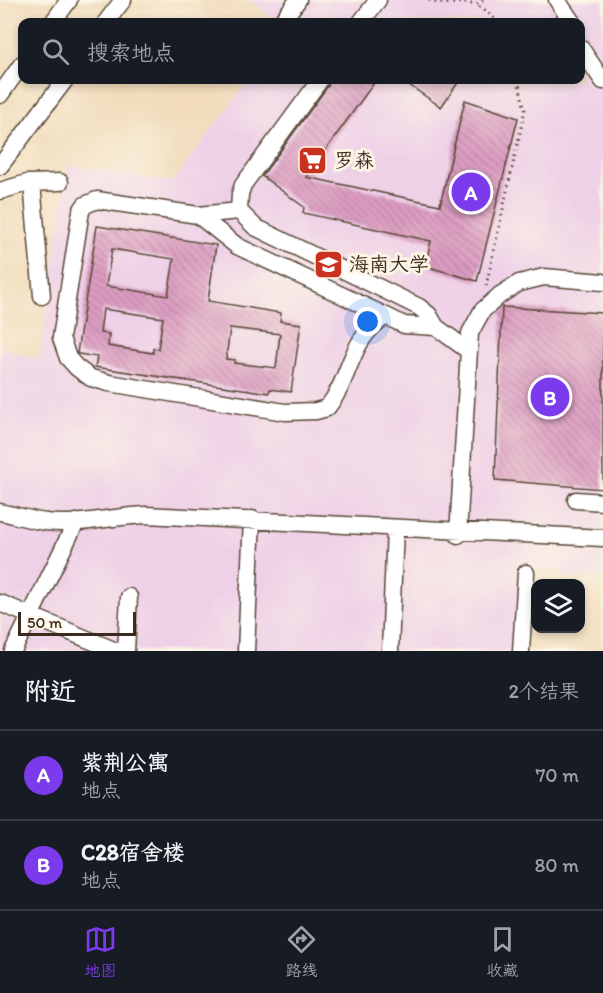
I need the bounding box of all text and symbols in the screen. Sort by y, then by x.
search box [18,18,585,84]
icon: search [39,35,72,68]
text: 搜索地点 [87,39,175,66]
supermarket icon: 罗森 [297,144,329,176]
place label: 罗森 [334,148,374,172]
pin: A [452,170,490,214]
school or university icon: 海南大学 [312,248,344,280]
place label: 海南大学 [349,252,429,276]
your location [353,307,382,336]
pin: B [530,374,570,420]
map controls [531,579,585,633]
button: layers [531,579,585,633]
scale bar [18,609,136,636]
text: 50 m [27,613,62,632]
text: 附近 [24,675,76,707]
text: 2个结果 [508,679,579,703]
text: 紫荆公寓 [81,749,169,776]
text: A [37,763,50,787]
text: 70 m [535,763,579,787]
text: 地点 [81,778,121,802]
text: C28宿舍楼 [81,839,185,866]
text: B [37,853,50,877]
text: 80 m [534,853,579,877]
text: 地点 [81,868,121,892]
tab: 地图 [84,923,117,981]
tab: 路线 [285,923,318,981]
tab: 收藏 [486,923,519,981]

